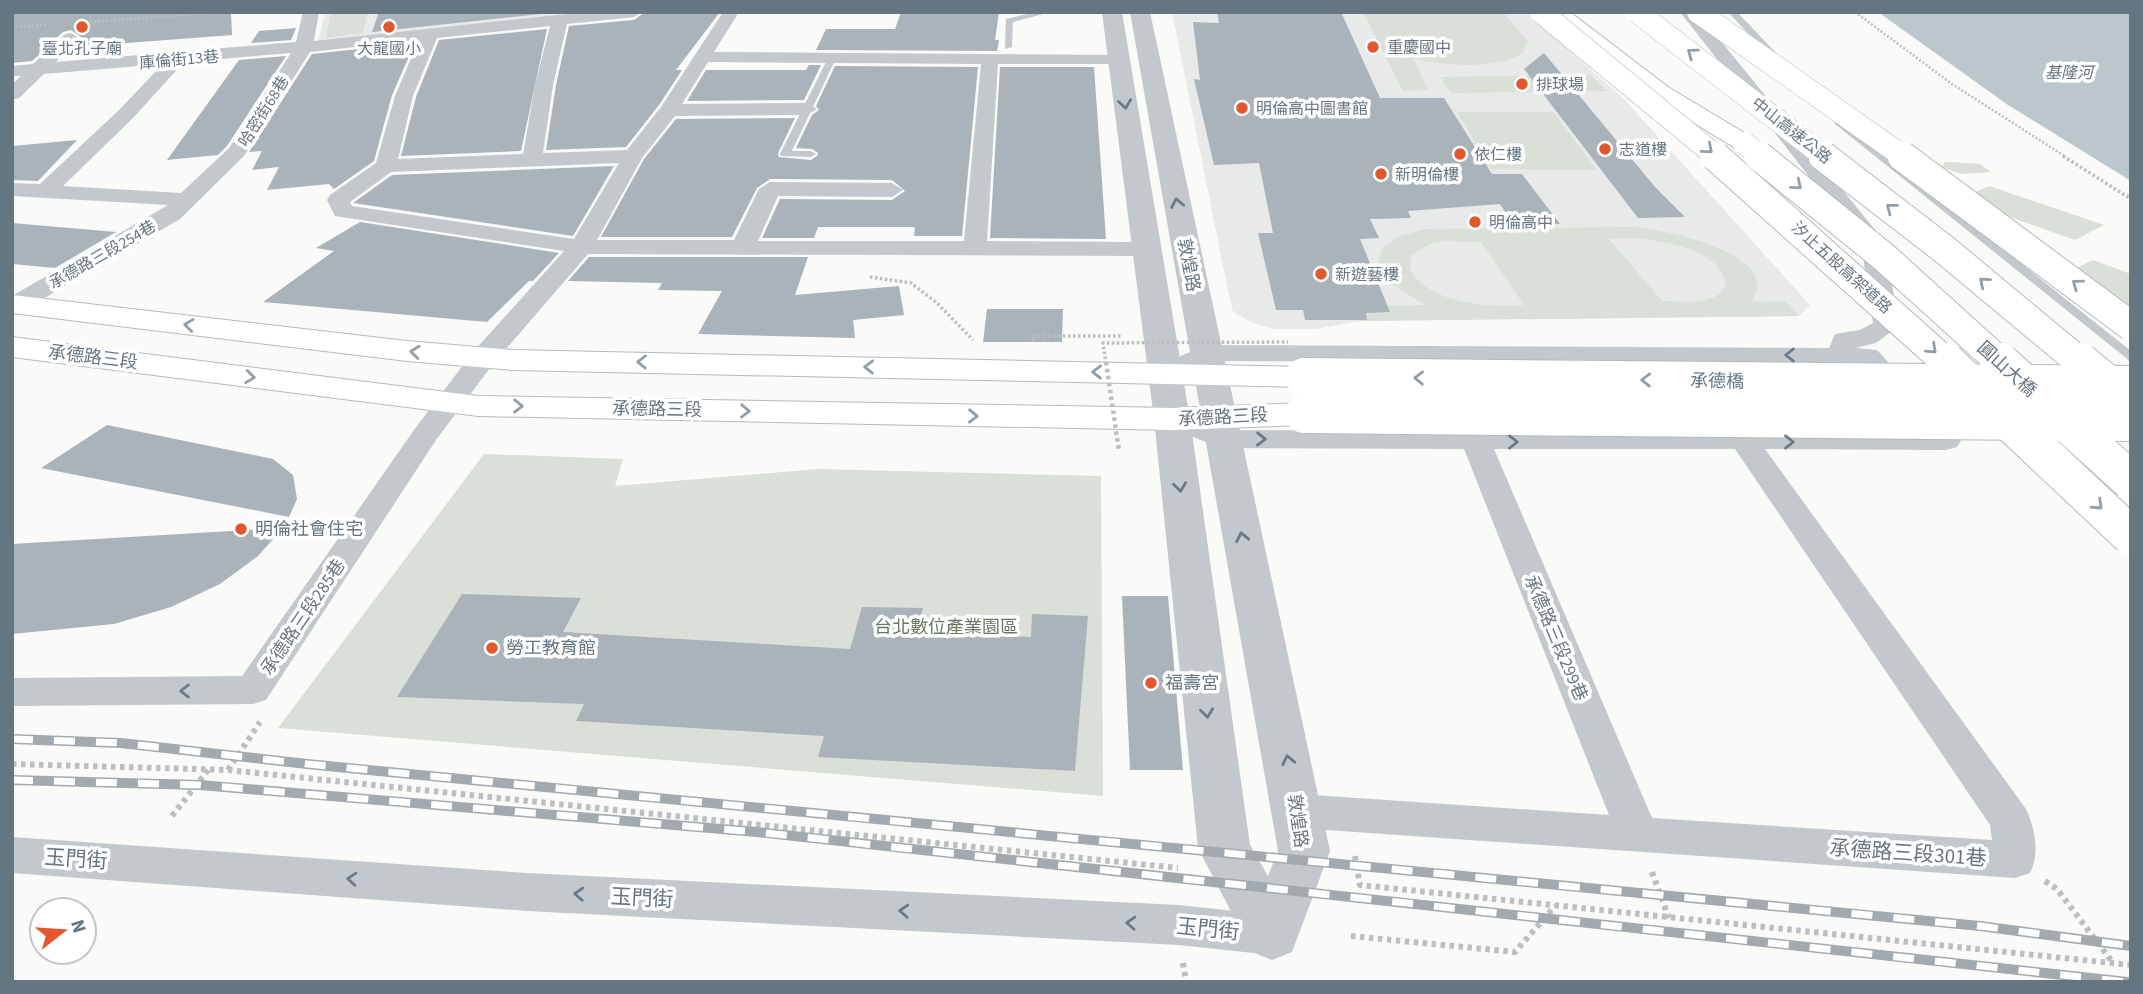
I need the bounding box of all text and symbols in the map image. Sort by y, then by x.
marker: 臺北孔子廟 [74,19,90,35]
marker: 大龍國小 [381,19,397,35]
place label: 重慶國中 [1387,37,1451,59]
place label: 臺北孔子廟 [42,38,122,60]
place label: 大龍國小 [357,38,421,60]
marker: 重慶國中 [1365,39,1381,55]
street label: 庫倫街13巷 [138,46,220,74]
one-way arrow [1688,49,1700,61]
water label: 基隆河 [2045,62,2096,84]
street label: 哈密街68巷 [233,72,294,151]
place label: 排球場 [1536,74,1584,96]
marker: 排球場 [1514,76,1530,92]
street label: 中山高速公路 [1747,93,1836,169]
one-way arrow [1117,98,1132,110]
place label: 明倫高中圖書館 [1256,98,1368,120]
marker: 明倫高中圖書館 [1234,100,1250,116]
place label: 志道樓 [1619,139,1667,161]
marker: 志道樓 [1597,141,1613,157]
one-way arrow [1700,141,1713,153]
place label: 依仁樓 [1474,144,1522,166]
marker: 依仁樓 [1452,146,1468,162]
place label: 新明倫樓 [1395,164,1459,186]
marker: 新明倫樓 [1373,166,1389,182]
one-way arrow [1789,177,1802,189]
one-way arrow [1171,197,1186,209]
one-way arrow [1887,203,1899,216]
place label: 明倫高中 [1489,212,1553,234]
marker: 明倫高中 [1467,214,1483,230]
street label: 承德路三段254巷 [45,215,160,294]
street label: 汐止五股高架道路 [1786,217,1896,319]
street label: 敦煌路 [1171,236,1206,294]
place label: 新遊藝樓 [1335,264,1399,286]
marker: 新遊藝樓 [1313,266,1329,282]
one-way arrow [1980,278,1993,290]
one-way arrow [2072,280,2084,293]
one-way arrow [184,318,195,333]
street label: 圓山大橋 [1972,336,2042,403]
street label: 承德路三段 [47,340,139,375]
one-way arrow [1924,341,1937,353]
one-way arrow [410,345,421,360]
one-way arrow [1784,347,1794,363]
one-way arrow [636,355,647,370]
one-way arrow [863,360,874,375]
one-way arrow [1091,365,1102,380]
one-way arrow [244,369,256,384]
street label: 承德橋 [1690,369,1744,394]
one-way arrow [1413,370,1423,386]
one-way arrow [1640,372,1651,388]
street label: 承德路三段 [612,396,702,423]
one-way arrow [513,399,524,414]
one-way arrow [741,403,751,419]
street label: 承德路三段 [1177,403,1269,432]
one-way arrow [968,408,979,423]
one-way arrow [1256,432,1267,447]
one-way arrow [1508,434,1519,450]
one-way arrow [1785,434,1795,450]
one-way arrow [1172,482,1187,493]
one-way arrow [2090,497,2103,510]
place label: 明倫社會住宅 [255,517,363,542]
marker: 明倫社會住宅 [233,521,249,537]
one-way arrow [1235,531,1250,543]
street label: 承德路三段285巷 [255,554,351,680]
street label: 承德路三段299巷 [1518,571,1593,705]
park label: 台北數位產業園區 [874,615,1018,640]
place label: 勞工教育館 [506,636,596,661]
marker: 勞工教育館 [484,640,500,656]
place label: 福壽宮 [1165,671,1219,696]
marker: 福壽宮 [1143,675,1159,691]
one-way arrow [179,683,190,699]
one-way arrow [1200,707,1215,719]
one-way arrow [1281,754,1296,766]
street label: 敦煌路 [1281,793,1314,850]
street label: 承德路三段301巷 [1828,833,1988,873]
street label: 玉門街 [44,842,108,876]
one-way arrow [346,872,357,887]
street label: 玉門街 [610,881,674,915]
one-way arrow [573,887,584,902]
north arrow [28,896,98,966]
one-way arrow [898,904,909,919]
street label: 玉門街 [1175,911,1241,947]
text: N [63,916,93,936]
one-way arrow [1125,916,1136,931]

